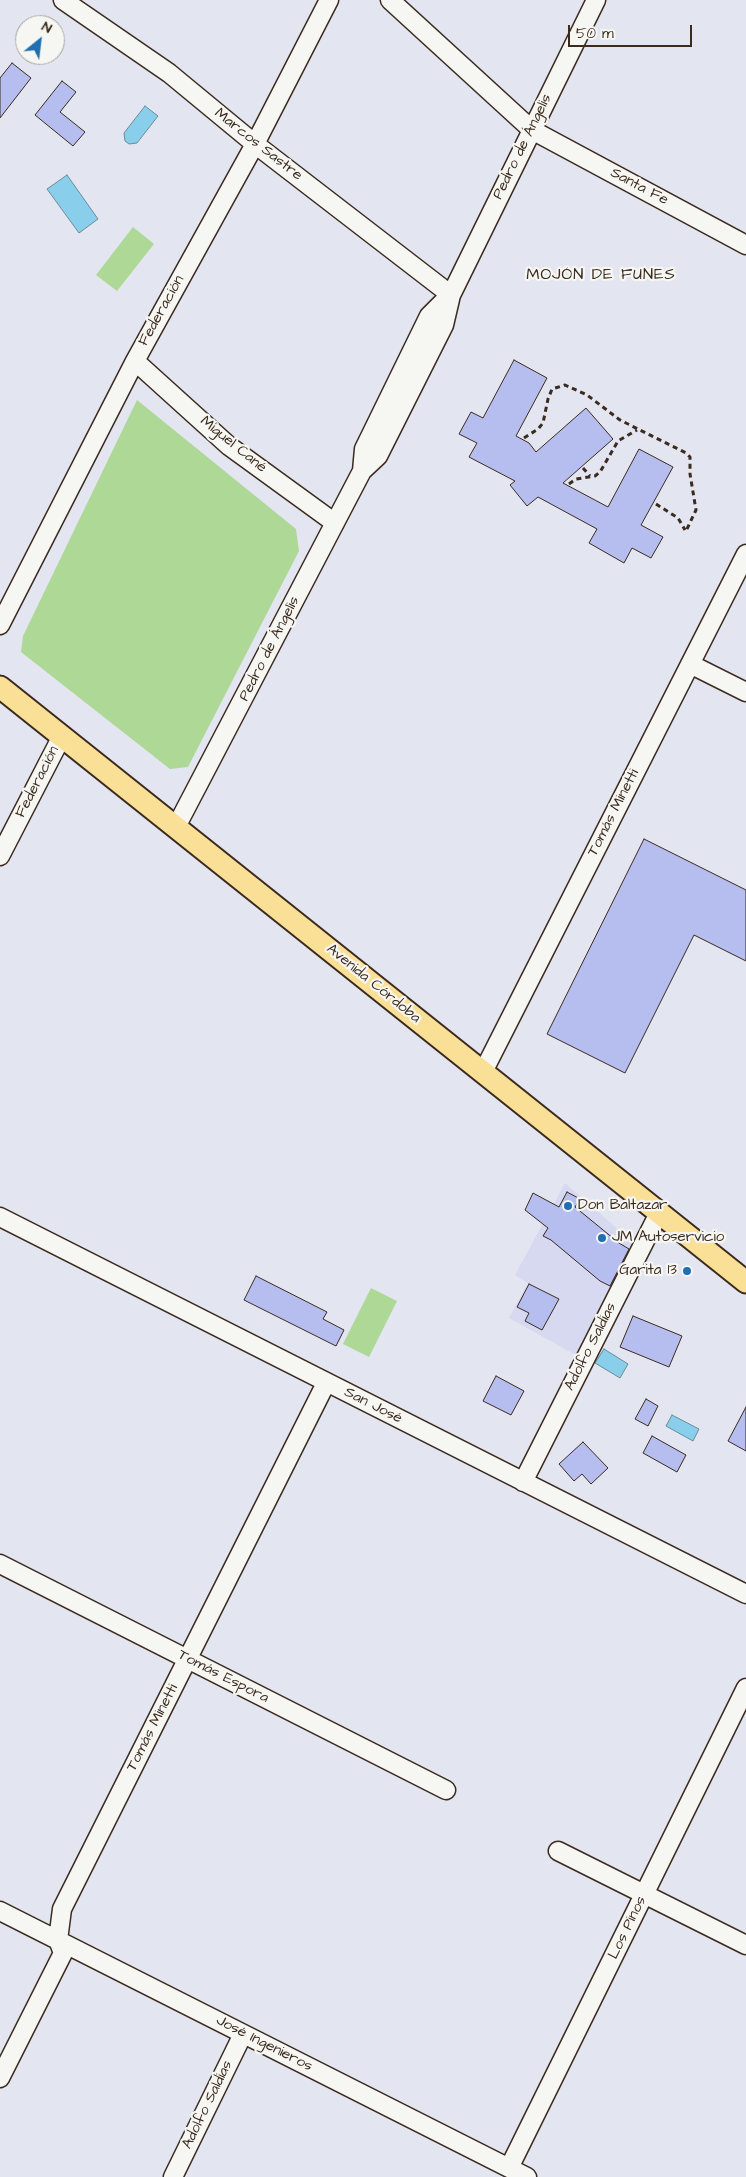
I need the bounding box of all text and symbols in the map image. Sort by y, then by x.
north arrow [15,15,65,65]
scale bar [571,15,695,47]
text: N [38,17,55,39]
text: 50 m [576,23,614,44]
street label: Pedro de Ángelis [490,91,556,203]
street label: Marcos Sastre [210,105,306,185]
street label: Santa Fe [607,164,671,210]
district label: MOJÓN DE FUNES [524,266,678,286]
street label: Federación [135,273,189,349]
street label: Miguel Cané [196,413,270,477]
street label: Pedro de Ángelis [236,594,304,704]
street label: Federación [12,743,64,821]
street label: Tomás Minetti [584,766,644,860]
street label: Avenida Córdoba [322,940,424,1028]
place label: Don Baltazar [578,1197,667,1215]
marker: Don Baltazar [562,1200,574,1212]
place label: JM Autoservicio [612,1229,724,1247]
marker: JM Autoservicio [596,1232,608,1244]
place label: Garita 13 [619,1262,677,1280]
marker: Garita 13 [681,1265,693,1277]
street label: Adolfo Saldias [561,1300,621,1394]
street label: San José [341,1384,405,1428]
street label: Tomás Espora [174,1646,272,1708]
street label: Tomás Minetti [123,1681,183,1775]
street label: Los Pinos [605,1894,651,1962]
street label: José Ingenieros [213,2012,315,2076]
street label: Adolfo Saldias [179,2058,237,2152]

